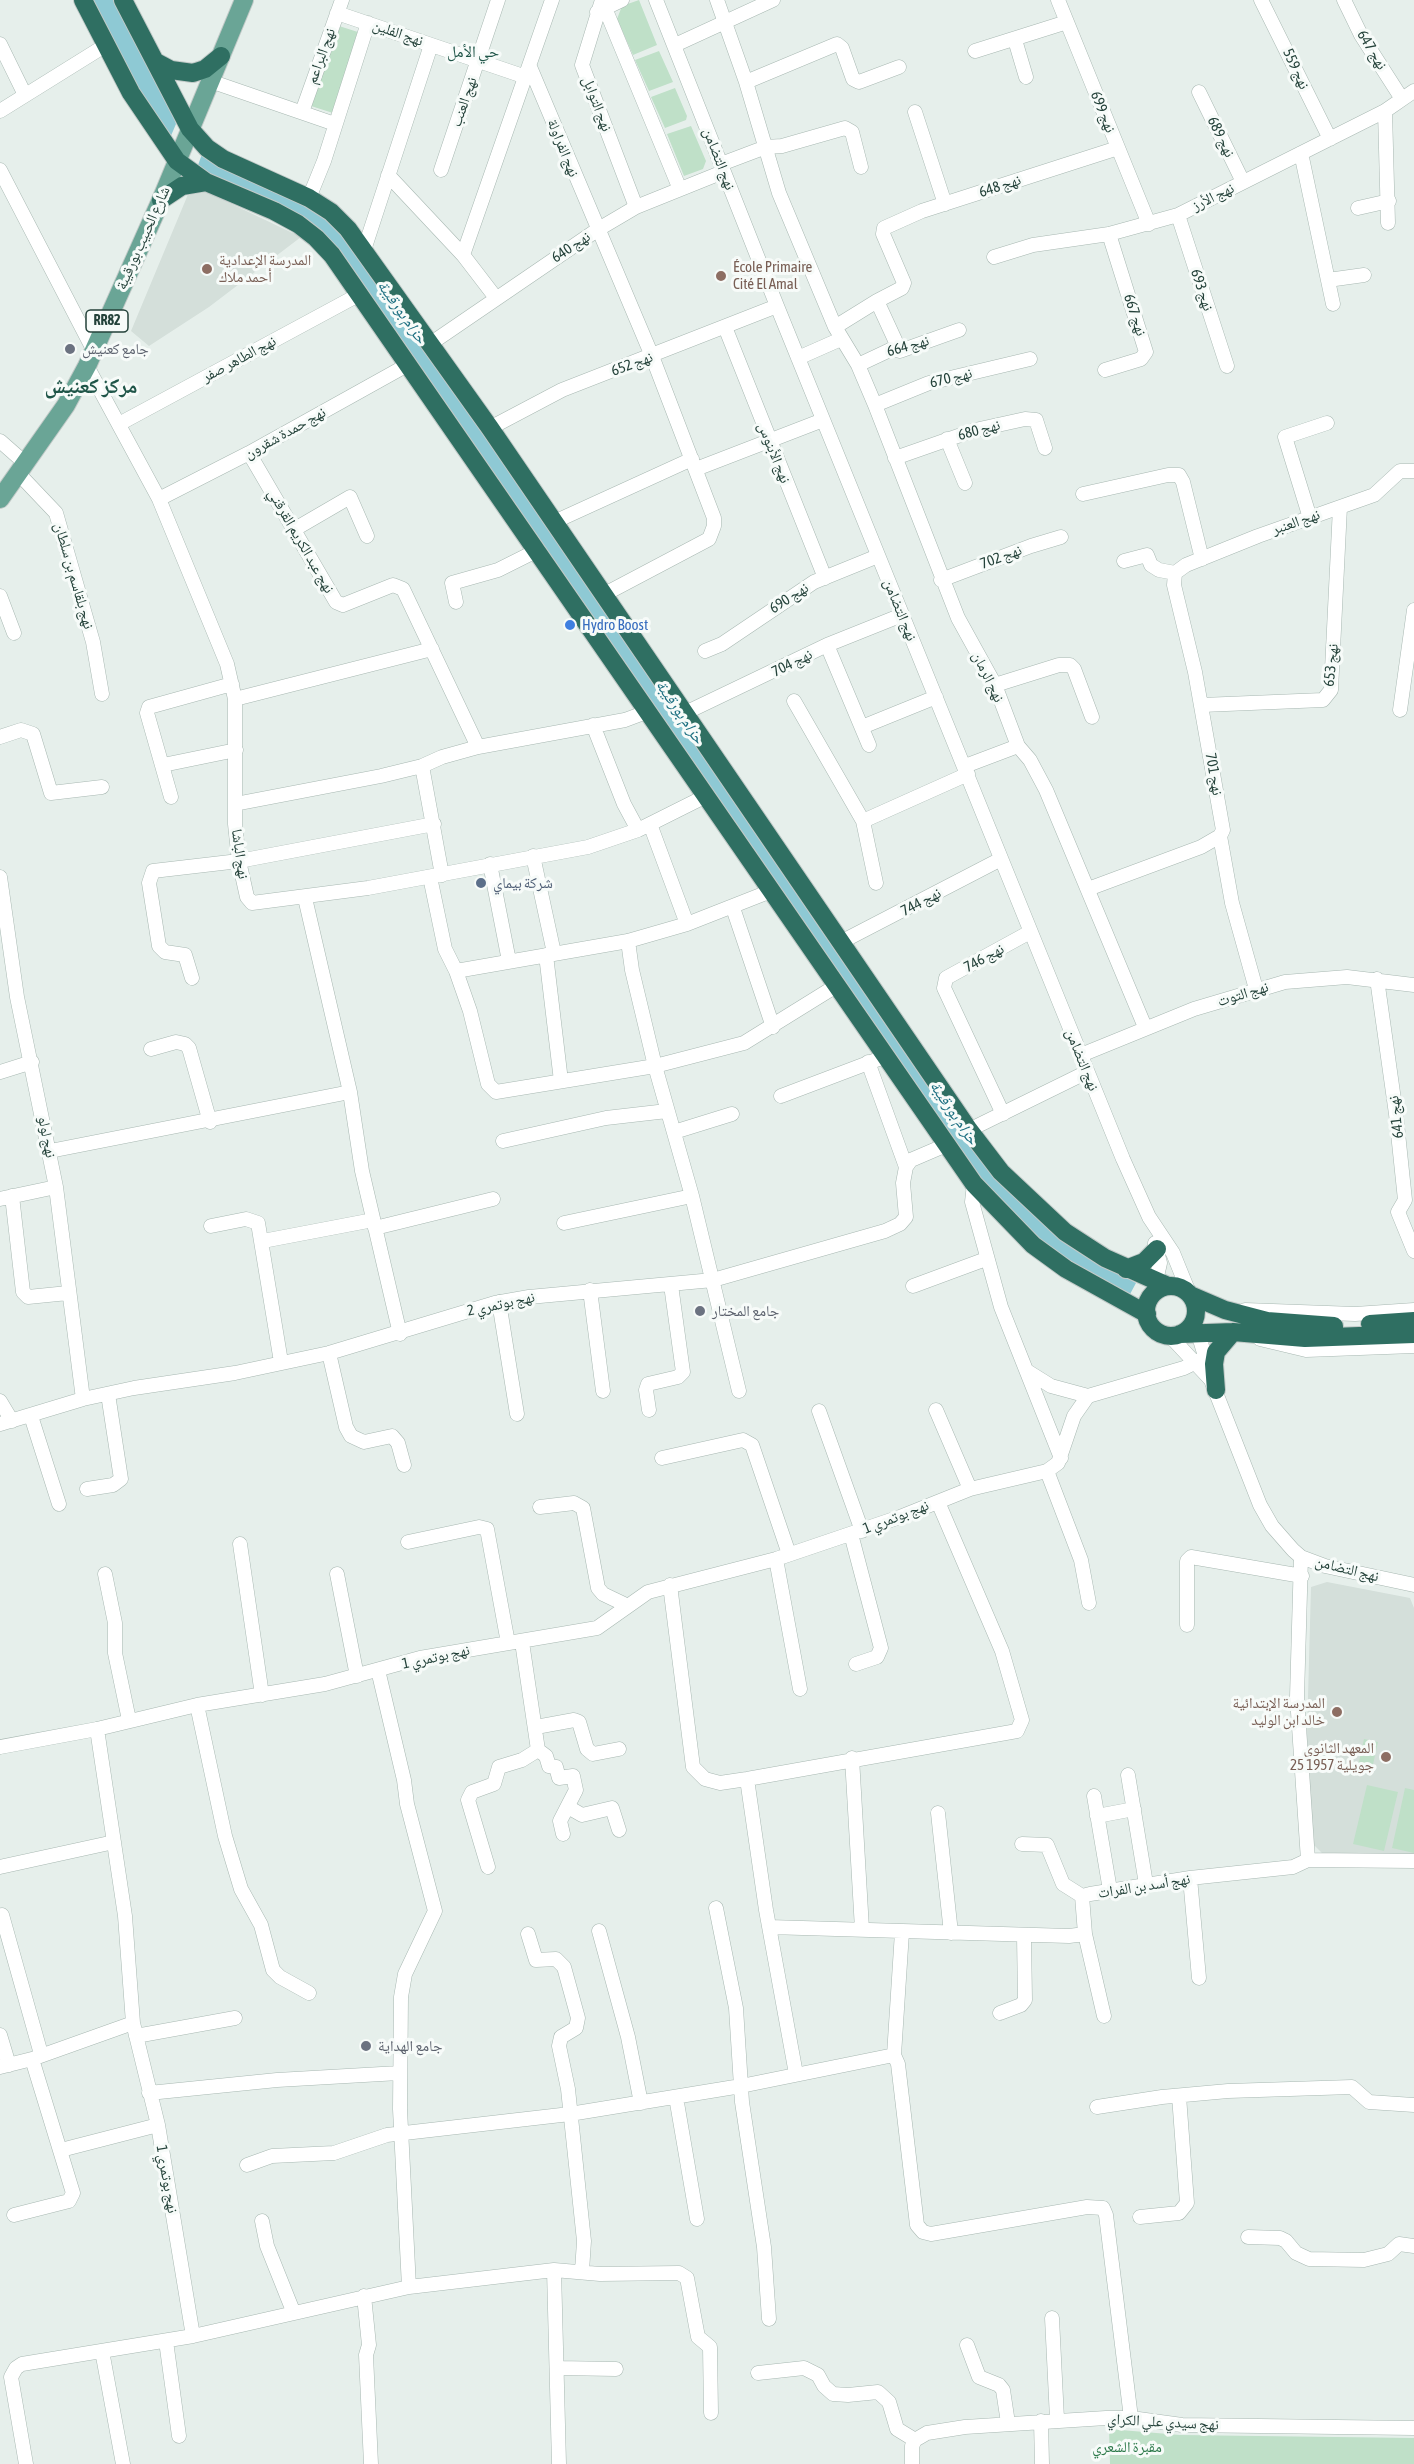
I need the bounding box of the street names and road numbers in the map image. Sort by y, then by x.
street label: نهج الفلين [370,16,426,50]
street label: نهج البراعم [303,26,339,86]
street label: نهج 647 [1353,27,1391,73]
street label: نهج 559 [1279,46,1313,92]
street label: نهج التوابل [578,74,616,134]
street label: نهج العنب [447,75,481,129]
street label: نهج 699 [1087,89,1119,135]
street label: نهج 689 [1203,114,1239,160]
street label: نهج الفراولة [543,116,583,180]
street label: نهج التضامن [699,125,739,193]
street label: نهج 648 [977,171,1023,201]
street label: نهج الأرز [1189,179,1237,215]
street label: شارع الحبيب بورقيبة [112,184,174,292]
street label: نهج 640 [548,228,594,266]
street label: نهج 693 [1187,267,1217,313]
street label: نهج 667 [1120,292,1150,338]
road number: RR82 [86,310,128,332]
street label: نهج 664 [885,331,931,361]
street label: نهج الطاهر صفر [199,332,279,386]
street label: نهج 652 [609,348,655,380]
street label: نهج 670 [928,364,974,392]
street label: نهج حمدة شقرون [241,403,329,463]
street label: نهج 680 [956,416,1002,444]
street label: نهج الأبنوس [754,420,794,486]
street label: نهج عبد الكريم القرقني [264,486,338,596]
street label: نهج العنبر [1270,505,1322,539]
street label: نهج بلقاسم بن سلطان [50,521,98,631]
street label: نهج 702 [978,541,1024,573]
street label: نهج التضامن [879,576,921,644]
street label: نهج 690 [766,579,812,617]
street label: نهج 653 [1320,643,1342,687]
street label: نهج 704 [769,645,815,681]
street label: نهج الرمان [968,649,1008,705]
street label: نهج 701 [1201,751,1227,797]
street label: نهج الباشا [228,828,252,880]
street label: نهج 744 [898,884,944,920]
street label: نهج 746 [961,940,1007,976]
street label: نهج التوت [1215,978,1271,1010]
street label: نهج التضامن [1061,1026,1103,1094]
street label: نهج 641 [1384,1095,1408,1139]
street label: نهج لولو [34,1115,60,1159]
street label: نهج بوتمري 2 [465,1288,537,1320]
street label: نهج بوتمري 1 [861,1496,931,1538]
street label: نهج التضامن [1313,1552,1381,1586]
street label: نهج بوتمري 1 [400,1641,472,1673]
street label: نهج أسد بن الفرات [1097,1870,1191,1902]
street label: نهج بوتمري 1 [152,2144,182,2214]
street label: نهج سيدي علي الكراي [1107,2410,1219,2434]

